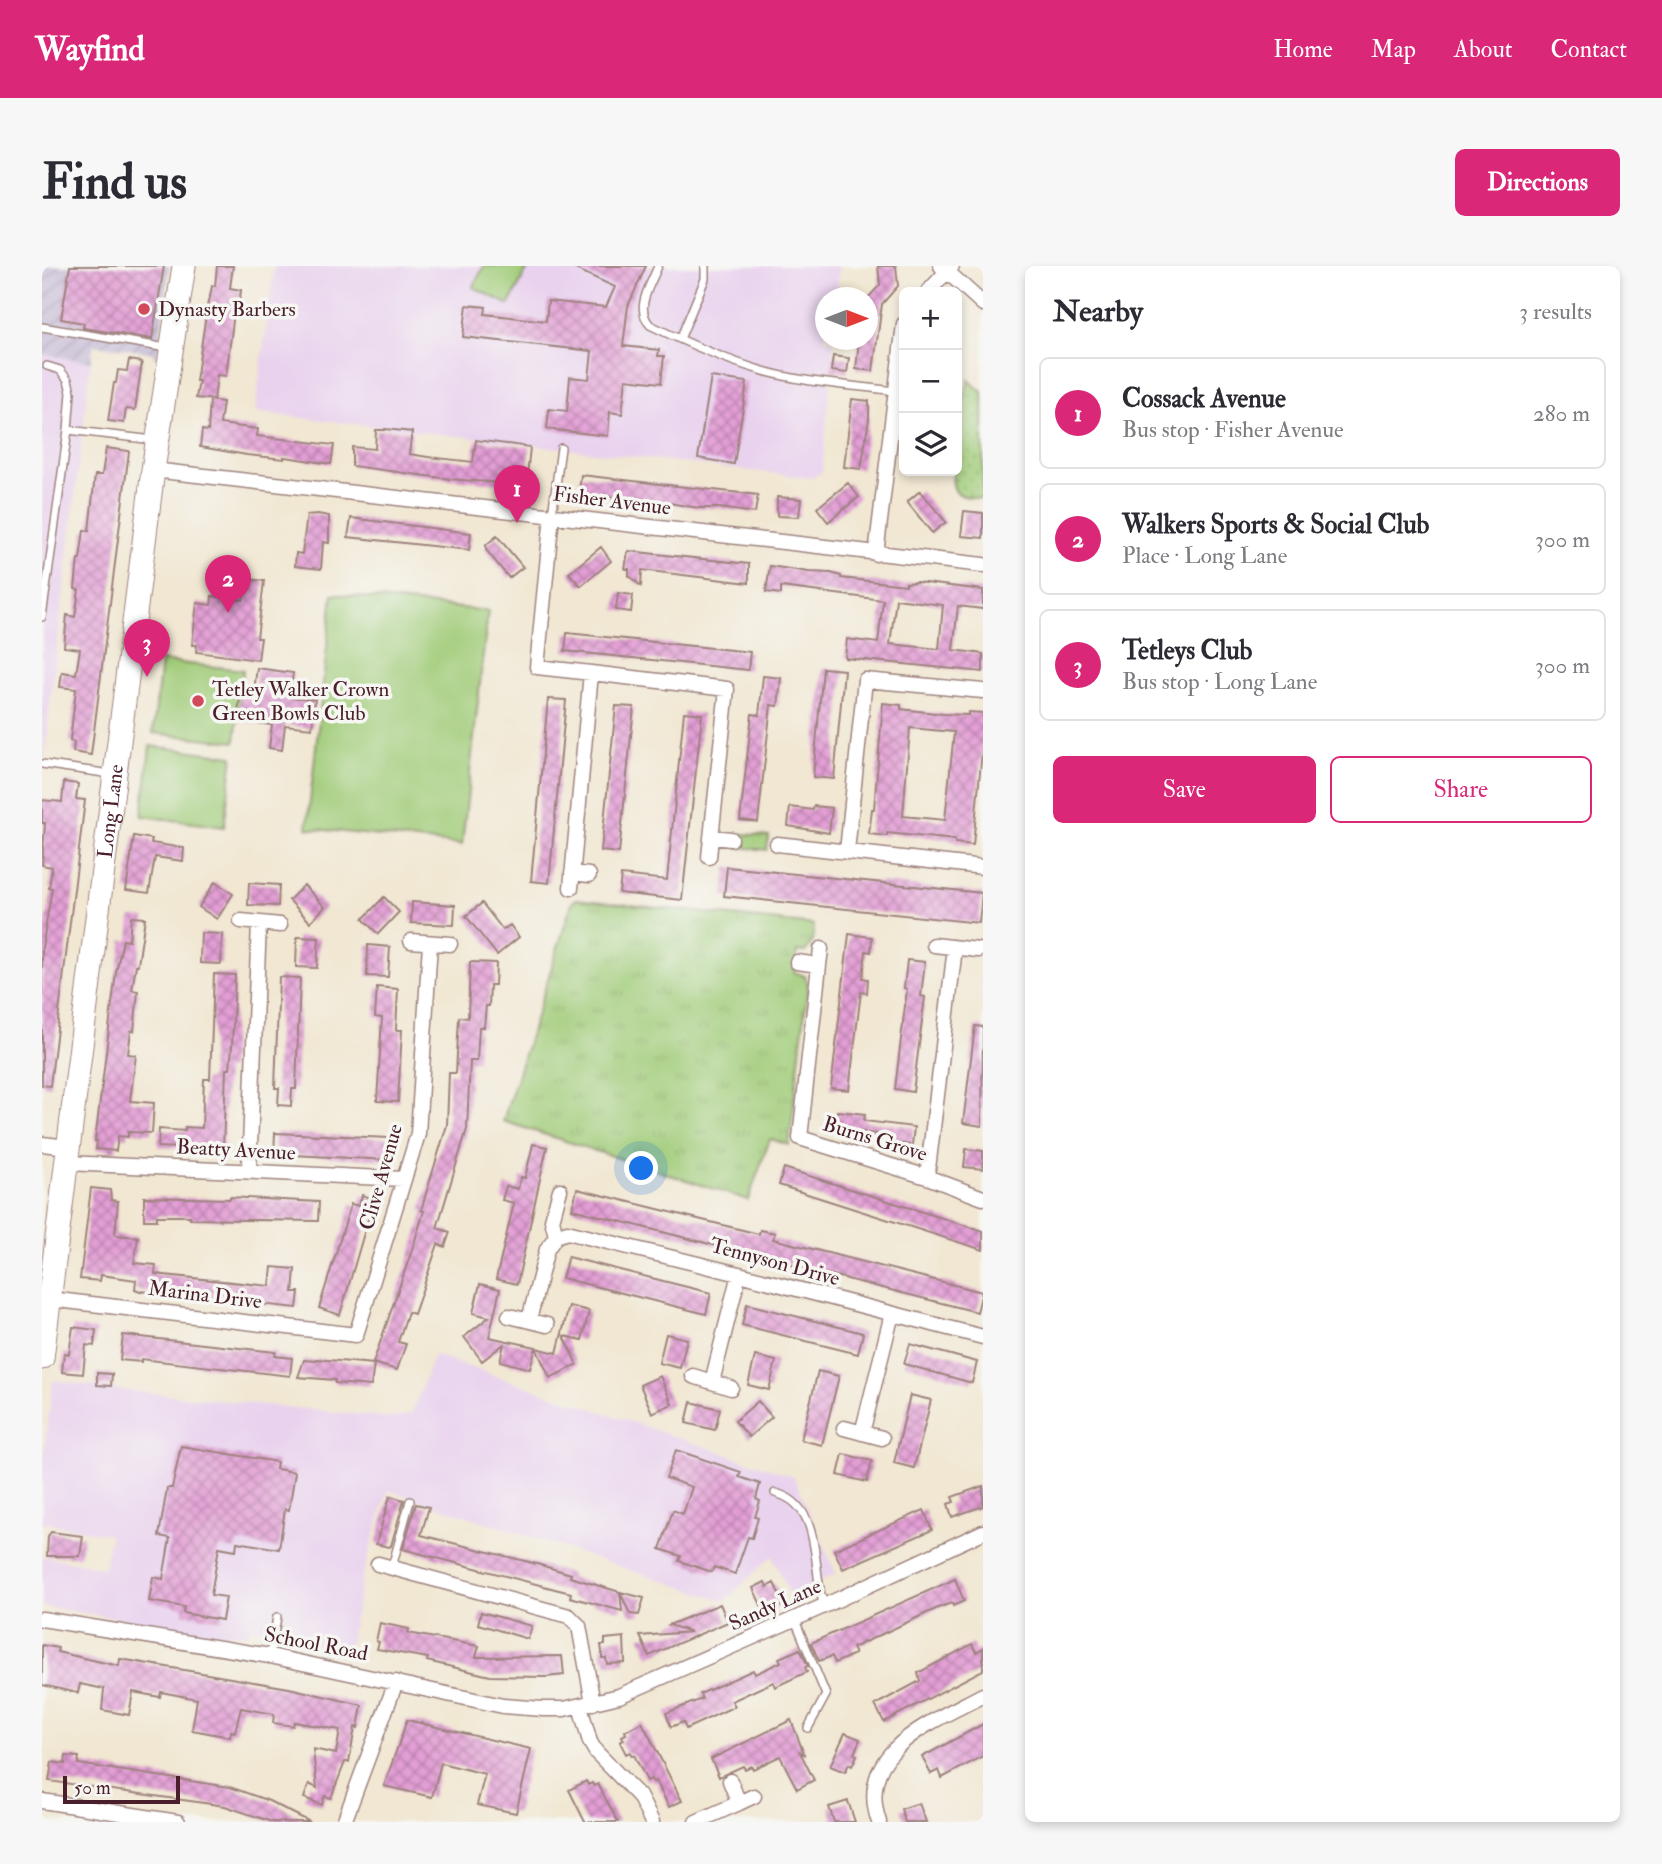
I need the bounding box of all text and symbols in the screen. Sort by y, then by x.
text: Wayfind [35,29,145,70]
text: Home [1273,34,1333,65]
text: Map [1371,34,1416,65]
text: About [1454,34,1513,65]
text: Contact [1551,34,1627,65]
button: Directions [1455,149,1620,216]
text: Find us [42,152,187,213]
north arrow [815,287,878,350]
map controls [899,287,962,476]
button: + [899,287,962,350]
text: Nearby [1053,293,1143,330]
place label: Dynasty Barbers [158,296,296,323]
text: 3 results [1519,297,1592,326]
marker: Dynasty Barbers [136,301,152,317]
button: − [899,350,962,413]
text: Cossack Avenue [1122,383,1286,415]
text: 1 [1074,399,1082,428]
text: 280 m [1533,399,1590,428]
button: layers [899,413,962,476]
text: Bus stop · Fisher Avenue [1122,415,1344,444]
pin: 1 [494,465,540,523]
street label: Fisher Avenue [552,480,673,522]
text: Walkers Sports & Social Club [1122,509,1429,541]
text: 2 [1072,525,1084,554]
text: 300 m [1535,525,1590,554]
text: Place · Long Lane [1122,541,1287,570]
pin: 2 [205,555,251,613]
pin: 3 [124,619,170,677]
text: Tetleys Club [1122,635,1252,667]
text: 3 [1074,651,1082,680]
text: 300 m [1535,651,1590,680]
text: Bus stop · Long Lane [1122,667,1317,696]
place label: Tetley Walker Crown Green Bowls Club [212,676,389,727]
marker: Tetley Walker Crown Green Bowls Club [190,693,206,709]
button: Save [1053,756,1316,823]
button: Share [1330,756,1592,823]
street label: Long Lane [91,762,130,860]
street label: Burns Grove [819,1110,931,1168]
street label: Clive Avenue [353,1121,409,1233]
street label: Beatty Avenue [176,1133,296,1167]
your location [624,1151,658,1185]
street label: Tennyson Drive [707,1232,843,1292]
street label: Marina Drive [147,1275,264,1315]
street label: Sandy Lane [725,1573,826,1637]
street label: School Road [262,1621,371,1667]
scale bar [63,1773,180,1805]
text: 50 m [74,1776,111,1800]

